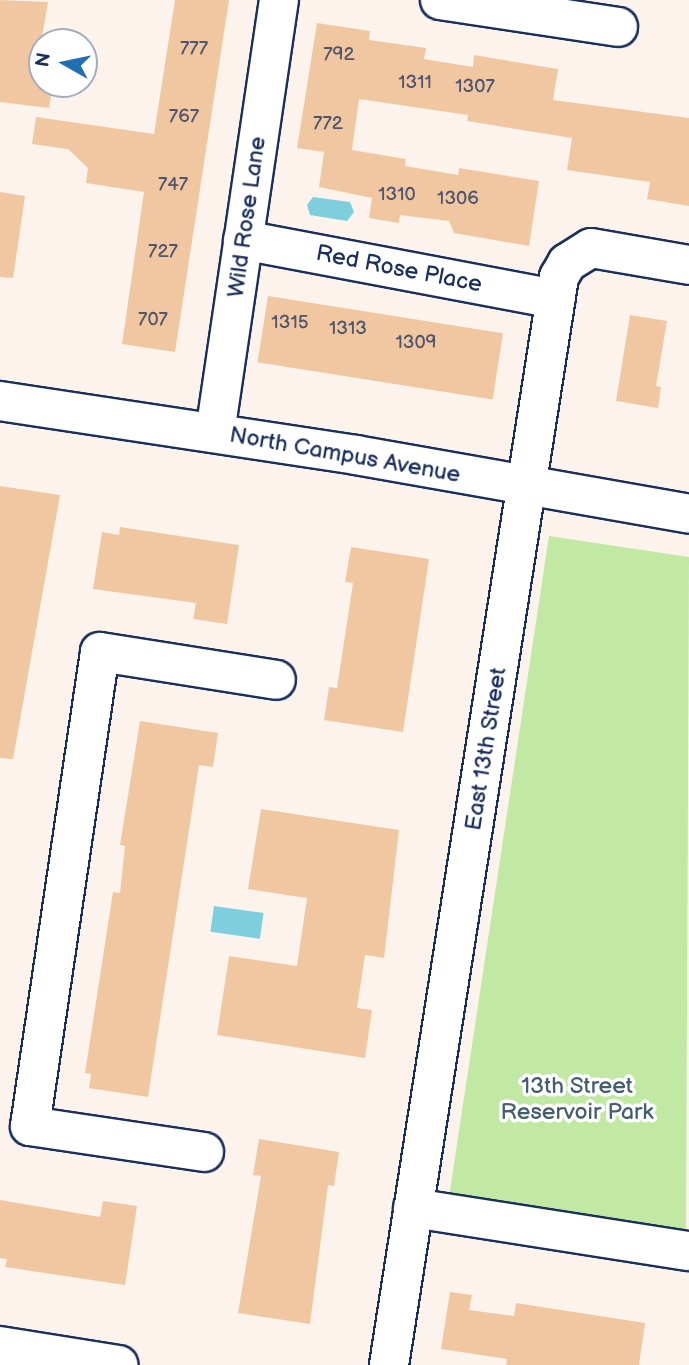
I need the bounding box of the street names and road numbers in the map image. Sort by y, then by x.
street label: Wild Rose Lane [222,135,272,299]
street label: Red Rose Place [314,239,484,299]
street label: North Campus Avenue [227,421,463,489]
street label: East 13th Street [459,665,513,833]

